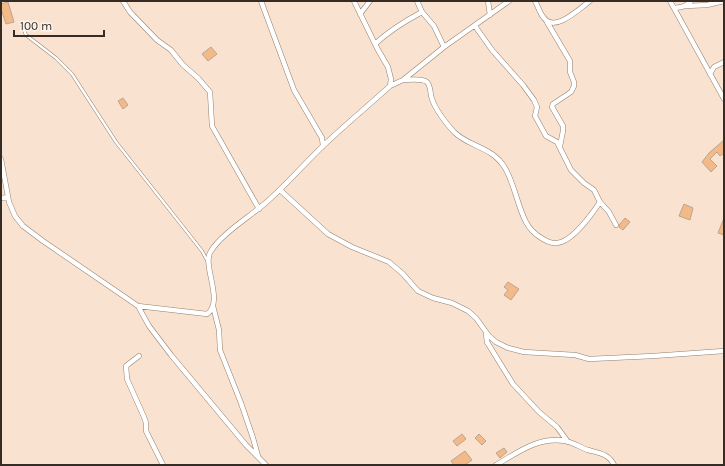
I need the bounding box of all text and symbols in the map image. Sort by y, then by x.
scale bar [14,12,104,38]
text: 100 m [20,19,52,33]

